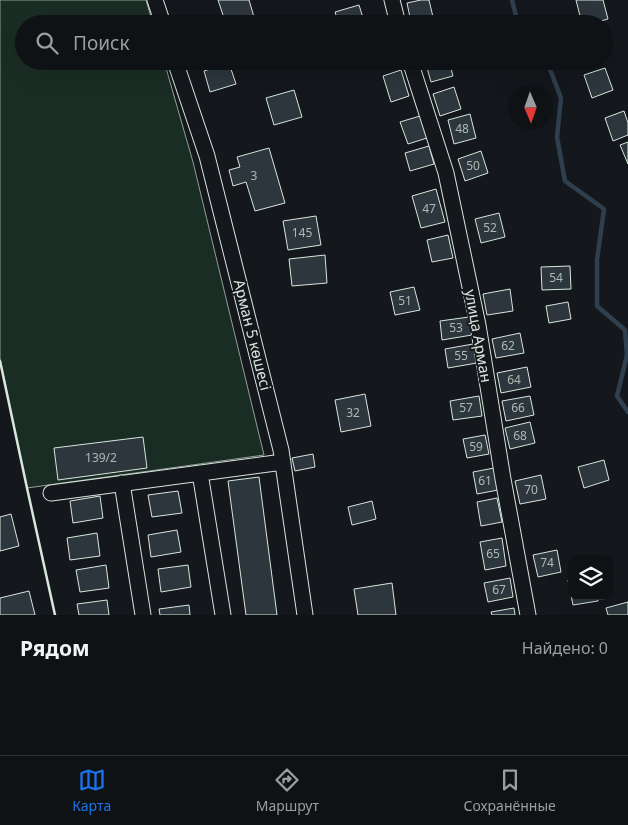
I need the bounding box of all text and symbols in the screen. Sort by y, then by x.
search box [15,15,613,70]
icon: search [33,29,61,57]
text: Поиск [73,30,129,56]
north arrow [508,85,553,130]
house number: 48 [455,120,469,137]
house number: 50 [466,157,480,174]
house number: 3 [251,167,258,184]
house number: 47 [422,200,436,217]
house number: 52 [483,219,497,236]
house number: 145 [292,224,312,241]
house number: 54 [549,269,563,286]
street label: Арман 5 көшесі [229,277,276,392]
street label: улица Арман [461,288,497,384]
house number: 51 [398,292,412,309]
house number: 53 [449,319,463,336]
house number: 62 [501,337,515,354]
house number: 55 [454,347,468,364]
house number: 64 [507,371,521,388]
house number: 57 [459,399,473,416]
house number: 66 [511,399,525,416]
house number: 32 [346,404,360,421]
house number: 68 [513,427,527,444]
house number: 59 [469,438,483,455]
house number: 139/2 [85,449,117,466]
house number: 61 [478,472,492,489]
house number: 70 [524,481,538,498]
house number: 65 [486,545,500,562]
house number: 74 [540,554,554,571]
map controls [568,555,613,600]
button: layers [568,555,613,600]
house number: 67 [492,581,506,598]
text: Рядом [20,634,90,662]
text: Найдено: 0 [522,637,608,659]
tab: Карта [72,766,111,815]
tab: Маршрут [256,766,319,815]
tab: Сохранённые [463,766,556,815]

